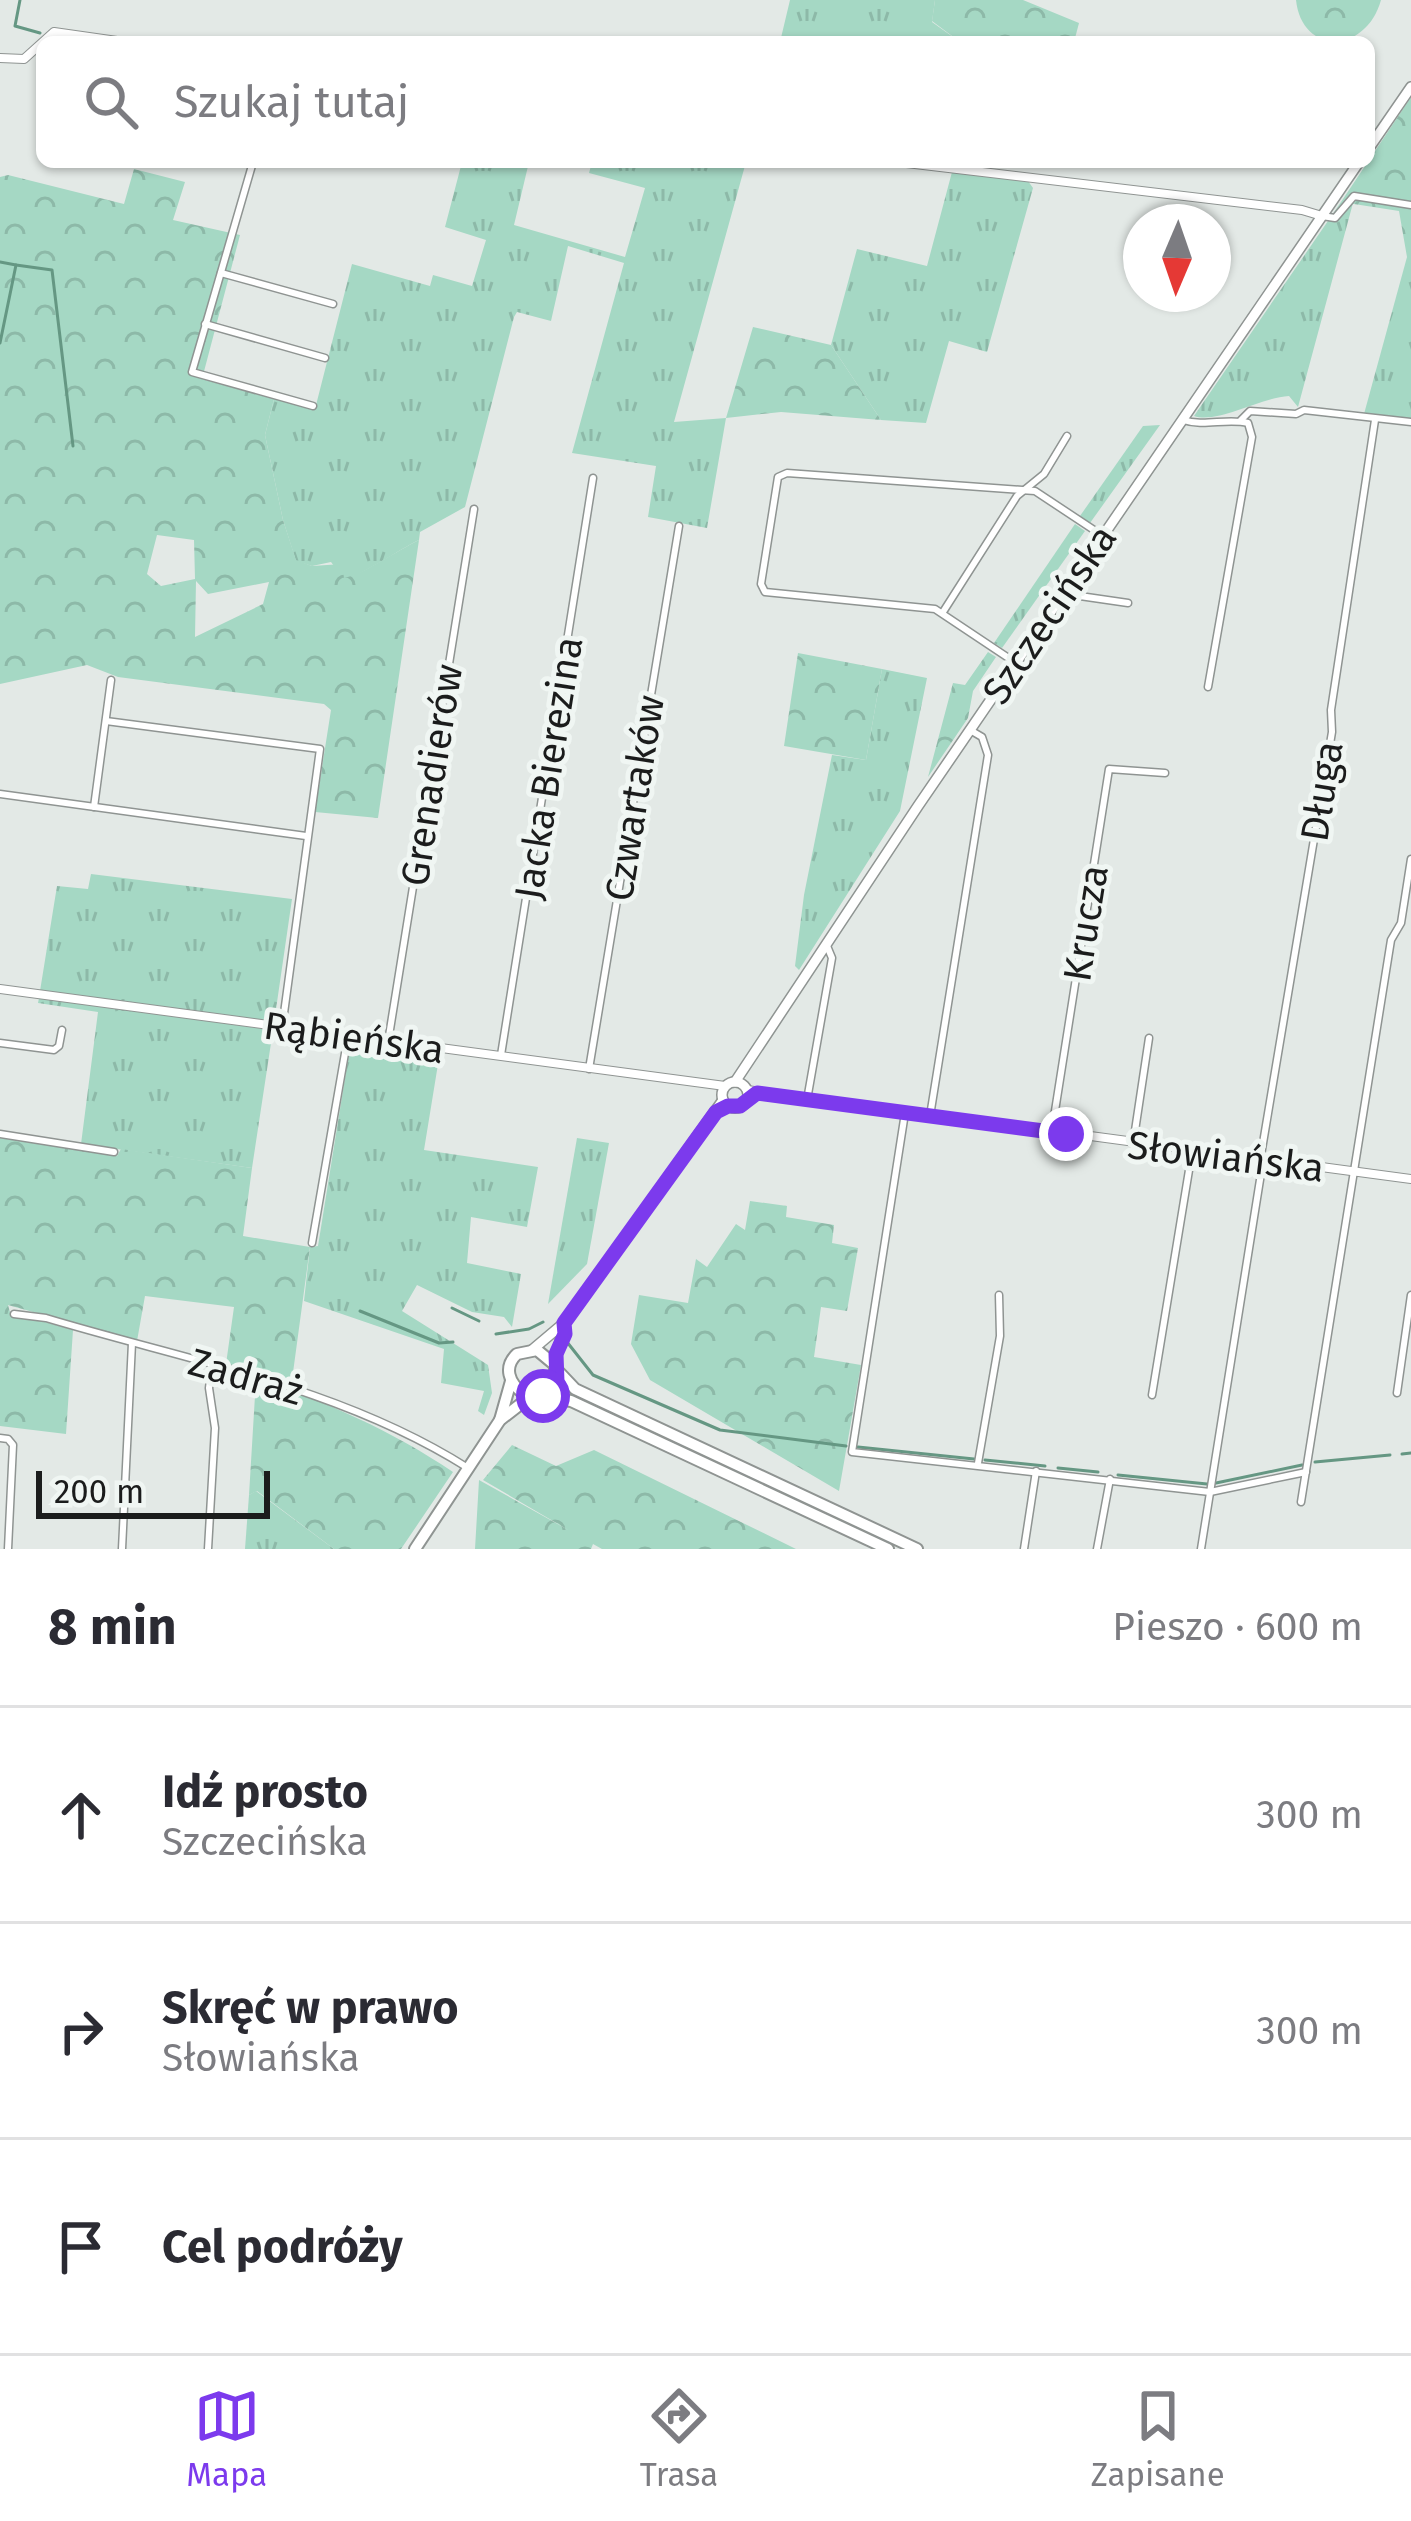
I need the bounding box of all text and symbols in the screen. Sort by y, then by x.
search box [36,36,1375,168]
icon: search [78,69,144,135]
text: Szukaj tutaj [174,75,409,129]
north arrow [1123,204,1231,312]
street label: Szczecińska [973,516,1126,713]
street label: Jacka Bierezina [505,633,592,903]
street label: Grenadierów [392,661,472,889]
street label: Czwartaków [596,692,674,904]
street label: Długa [1291,738,1353,845]
street label: Krucza [1054,862,1118,985]
street label: Rąbieńska [261,1003,447,1073]
route end [1039,1107,1093,1161]
street label: Słowiańska [1125,1122,1327,1192]
street label: Zadraż [184,1339,308,1415]
route start [516,1369,570,1423]
scale bar [36,1465,270,1518]
text: 200 m [54,1472,144,1512]
text: 8 min [48,1596,177,1658]
text: Pieszo · 600 m [1112,1604,1363,1650]
text: Idź prosto [162,1765,368,1819]
icon: ahead [48,1782,114,1848]
text: 300 m [1256,1792,1363,1838]
text: Szczecińska [162,1819,368,1865]
text: Skręć w prawo [162,1981,458,2035]
icon: right [48,1998,114,2064]
text: 300 m [1256,2008,1363,2054]
text: Słowiańska [162,2035,360,2081]
icon: arrive [48,2214,114,2280]
text: Cel podróży [162,2220,403,2274]
tab: Mapa [186,2383,267,2495]
tab: Trasa [640,2383,718,2495]
tab: Zapisane [1091,2383,1225,2495]

